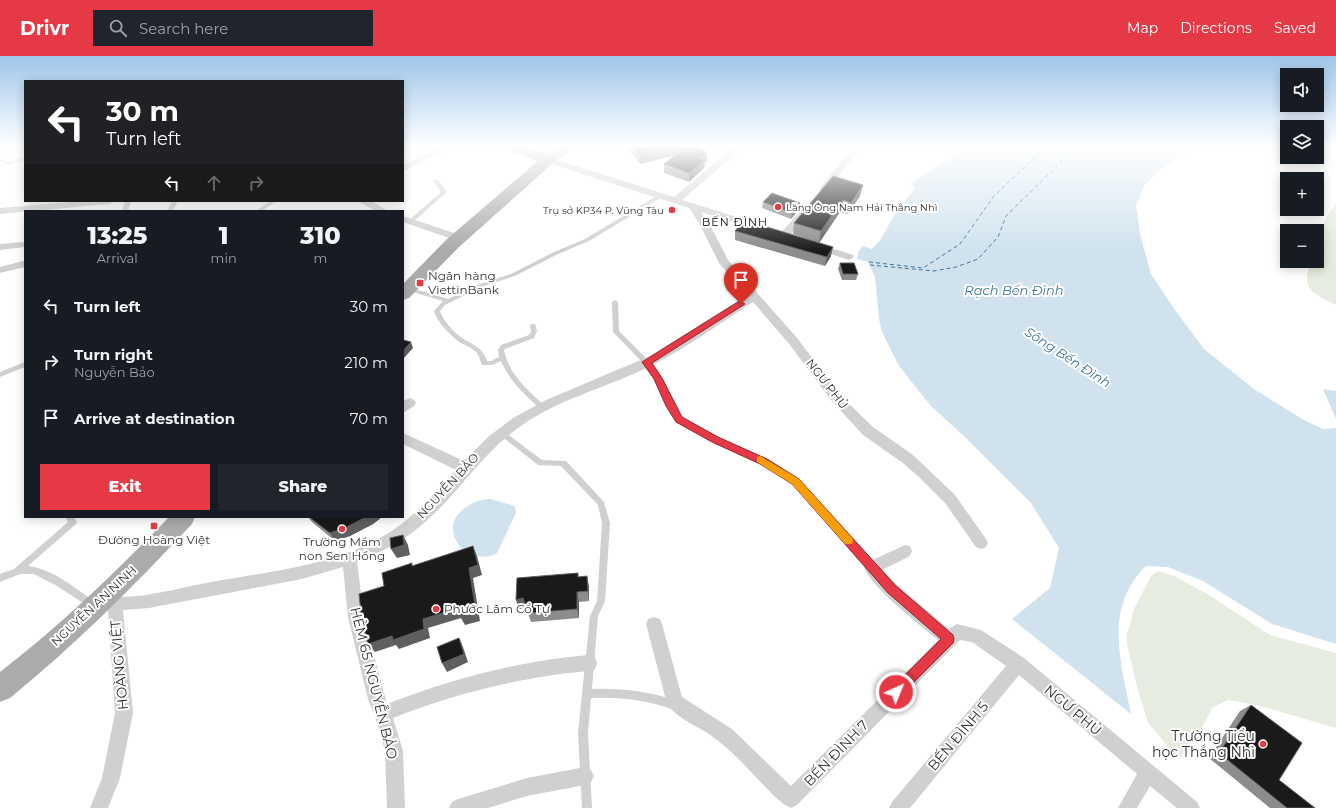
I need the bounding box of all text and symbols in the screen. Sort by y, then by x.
search box [93,10,373,46]
text: Drivr [20,17,69,40]
icon: search [107,17,129,39]
text: Search here [139,19,228,38]
text: Map [1127,19,1158,37]
text: Directions [1180,19,1252,37]
text: Saved [1274,19,1316,37]
map controls [1280,68,1324,268]
button: sound [1280,68,1324,112]
text: 30 m [106,94,179,128]
icon: left [40,96,92,148]
button: layers [1280,120,1324,164]
text: Turn left [106,128,181,150]
icon: left [161,172,183,194]
icon: ahead [203,172,225,194]
icon: right [245,172,267,194]
button: + [1280,172,1324,216]
place label: Lăng Ông Nam Hải Thắng Nhì [786,201,937,214]
marker: Lăng Ông Nam Hải Thắng Nhì [773,202,783,212]
place label: Trụ sở KP34 P. Vũng Tàu [543,204,664,217]
marker: Trụ sở KP34 P. Vũng Tàu [667,205,677,215]
district label: BẾN ĐÌNH [702,215,768,229]
text: 13:25 [87,221,147,250]
text: 1 [219,221,229,250]
text: 310 [300,221,341,250]
button: − [1280,224,1324,268]
text: Arrival [97,250,138,266]
text: min [211,250,237,266]
text: m [313,250,327,266]
pin [724,263,758,304]
place label: Ngân hàng ViettinBank [428,268,500,297]
icon: arrive [730,269,752,291]
marker: Ngân hàng ViettinBank [415,278,425,288]
water label: Rạch Bến Đình [964,282,1064,298]
icon: left [40,295,62,317]
text: Turn left [74,297,141,316]
text: 30 m [350,297,388,316]
water label: Sông Bến Đình [1022,323,1114,391]
text: Turn right [74,345,153,364]
icon: right [40,351,62,373]
text: 210 m [344,353,388,372]
street label: NGƯ PHỦ [803,356,852,412]
text: Nguyễn Bảo [74,364,155,380]
icon: arrive [40,407,62,429]
text: Arrive at destination [74,409,235,428]
text: 70 m [350,409,388,428]
street label: NGUYỄN BẢO [413,450,482,522]
button: Exit [40,464,210,510]
button: Share [218,464,388,510]
marker: Đường Hoàng Việt [149,521,159,531]
marker: Trường Mầm non Sen Hồng [337,524,347,534]
place label: Đường Hoàng Việt [98,532,210,547]
place label: Trường Mầm non Sen Hồng [299,534,385,563]
street label: NGUYỄN AN NINH [48,562,139,649]
place label: Phước Lâm Cổ Tự [444,601,550,616]
marker: Phước Lâm Cổ Tự [431,604,441,614]
street label: HẺM 65 NGUYỄN BẢO [346,605,403,761]
street label: HOÀNG VIỆT [106,619,132,711]
position arrow [875,671,917,713]
street label: NGƯ PHỦ [1041,681,1105,739]
street label: BẾN ĐÌNH 5 [923,697,992,774]
street label: BẾN ĐÌNH 7 [799,715,872,790]
place label: Trường Tiểu học Thắng Nhì [1152,727,1255,761]
marker: Trường Tiểu học Thắng Nhì [1258,739,1268,749]

